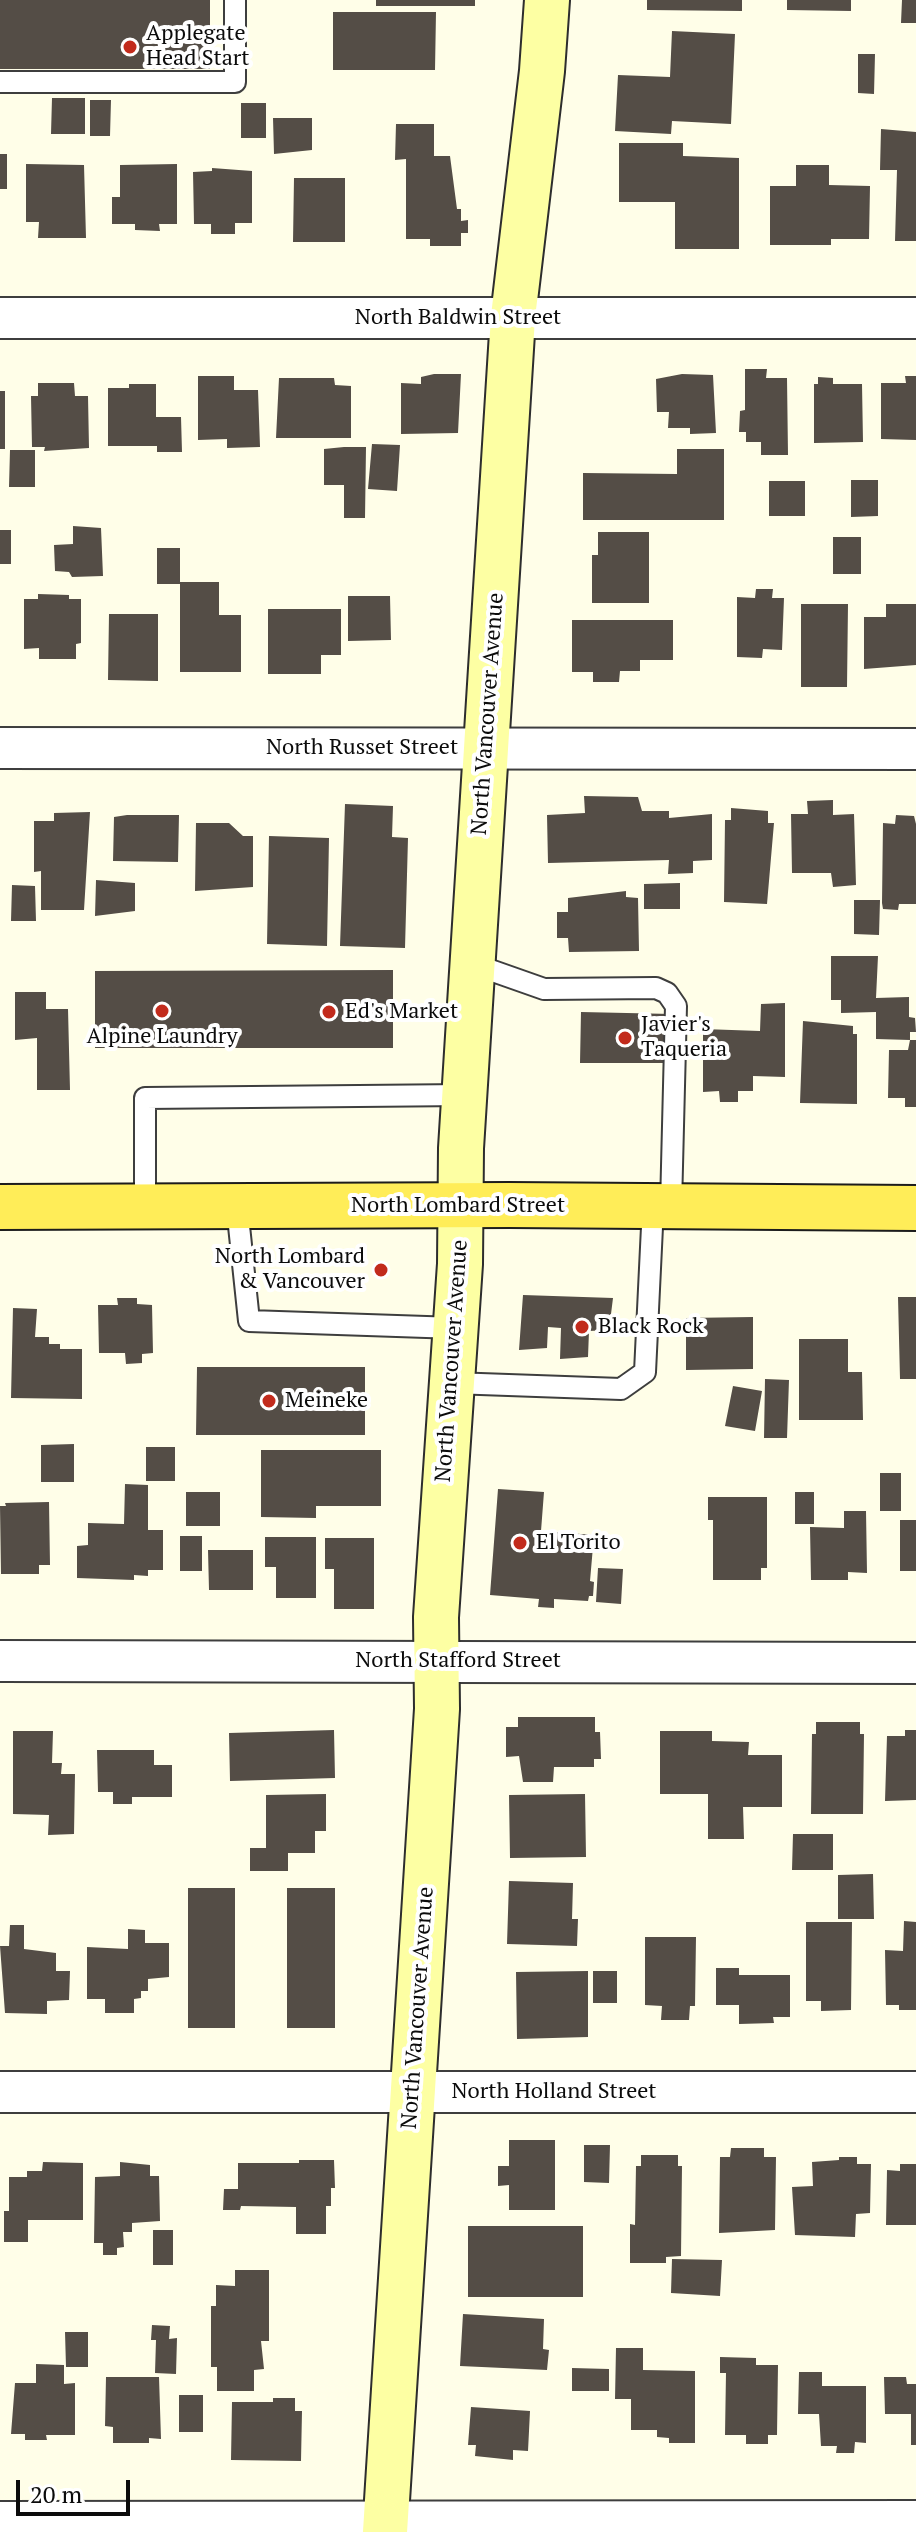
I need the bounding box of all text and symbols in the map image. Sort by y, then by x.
place label: Applegate Head Start [146,21,249,72]
marker: Applegate Head Start [121,38,139,56]
street label: North Baldwin Street [355,305,561,331]
street label: North Vancouver Avenue [466,592,510,836]
street label: North Russet Street [266,735,458,761]
place label: Ed's Market [345,999,458,1025]
marker: Alpine Laundry [153,1002,171,1020]
marker: Ed's Market [320,1003,338,1021]
place label: Javier's Taqueria [641,1012,727,1064]
place label: Alpine Laundry [86,1024,238,1050]
marker: Javier's Taqueria [616,1029,634,1047]
street label: North Lombard Street [351,1193,565,1219]
street label: North Vancouver Avenue [430,1239,474,1483]
place label: North Lombard & Vancouver [215,1244,365,1296]
marker: North Lombard & Vancouver [372,1261,390,1279]
place label: Black Rock [598,1314,704,1340]
marker: Black Rock [573,1318,591,1336]
place label: Meineke [285,1388,368,1414]
marker: Meineke [260,1392,278,1410]
place label: El Torito [536,1530,621,1556]
marker: El Torito [511,1534,529,1552]
street label: North Stafford Street [355,1648,561,1674]
street label: North Vancouver Avenue [396,1886,440,2130]
street label: North Holland Street [452,2079,656,2105]
scale bar [20,2464,134,2514]
text: 20 m [30,2478,82,2510]

